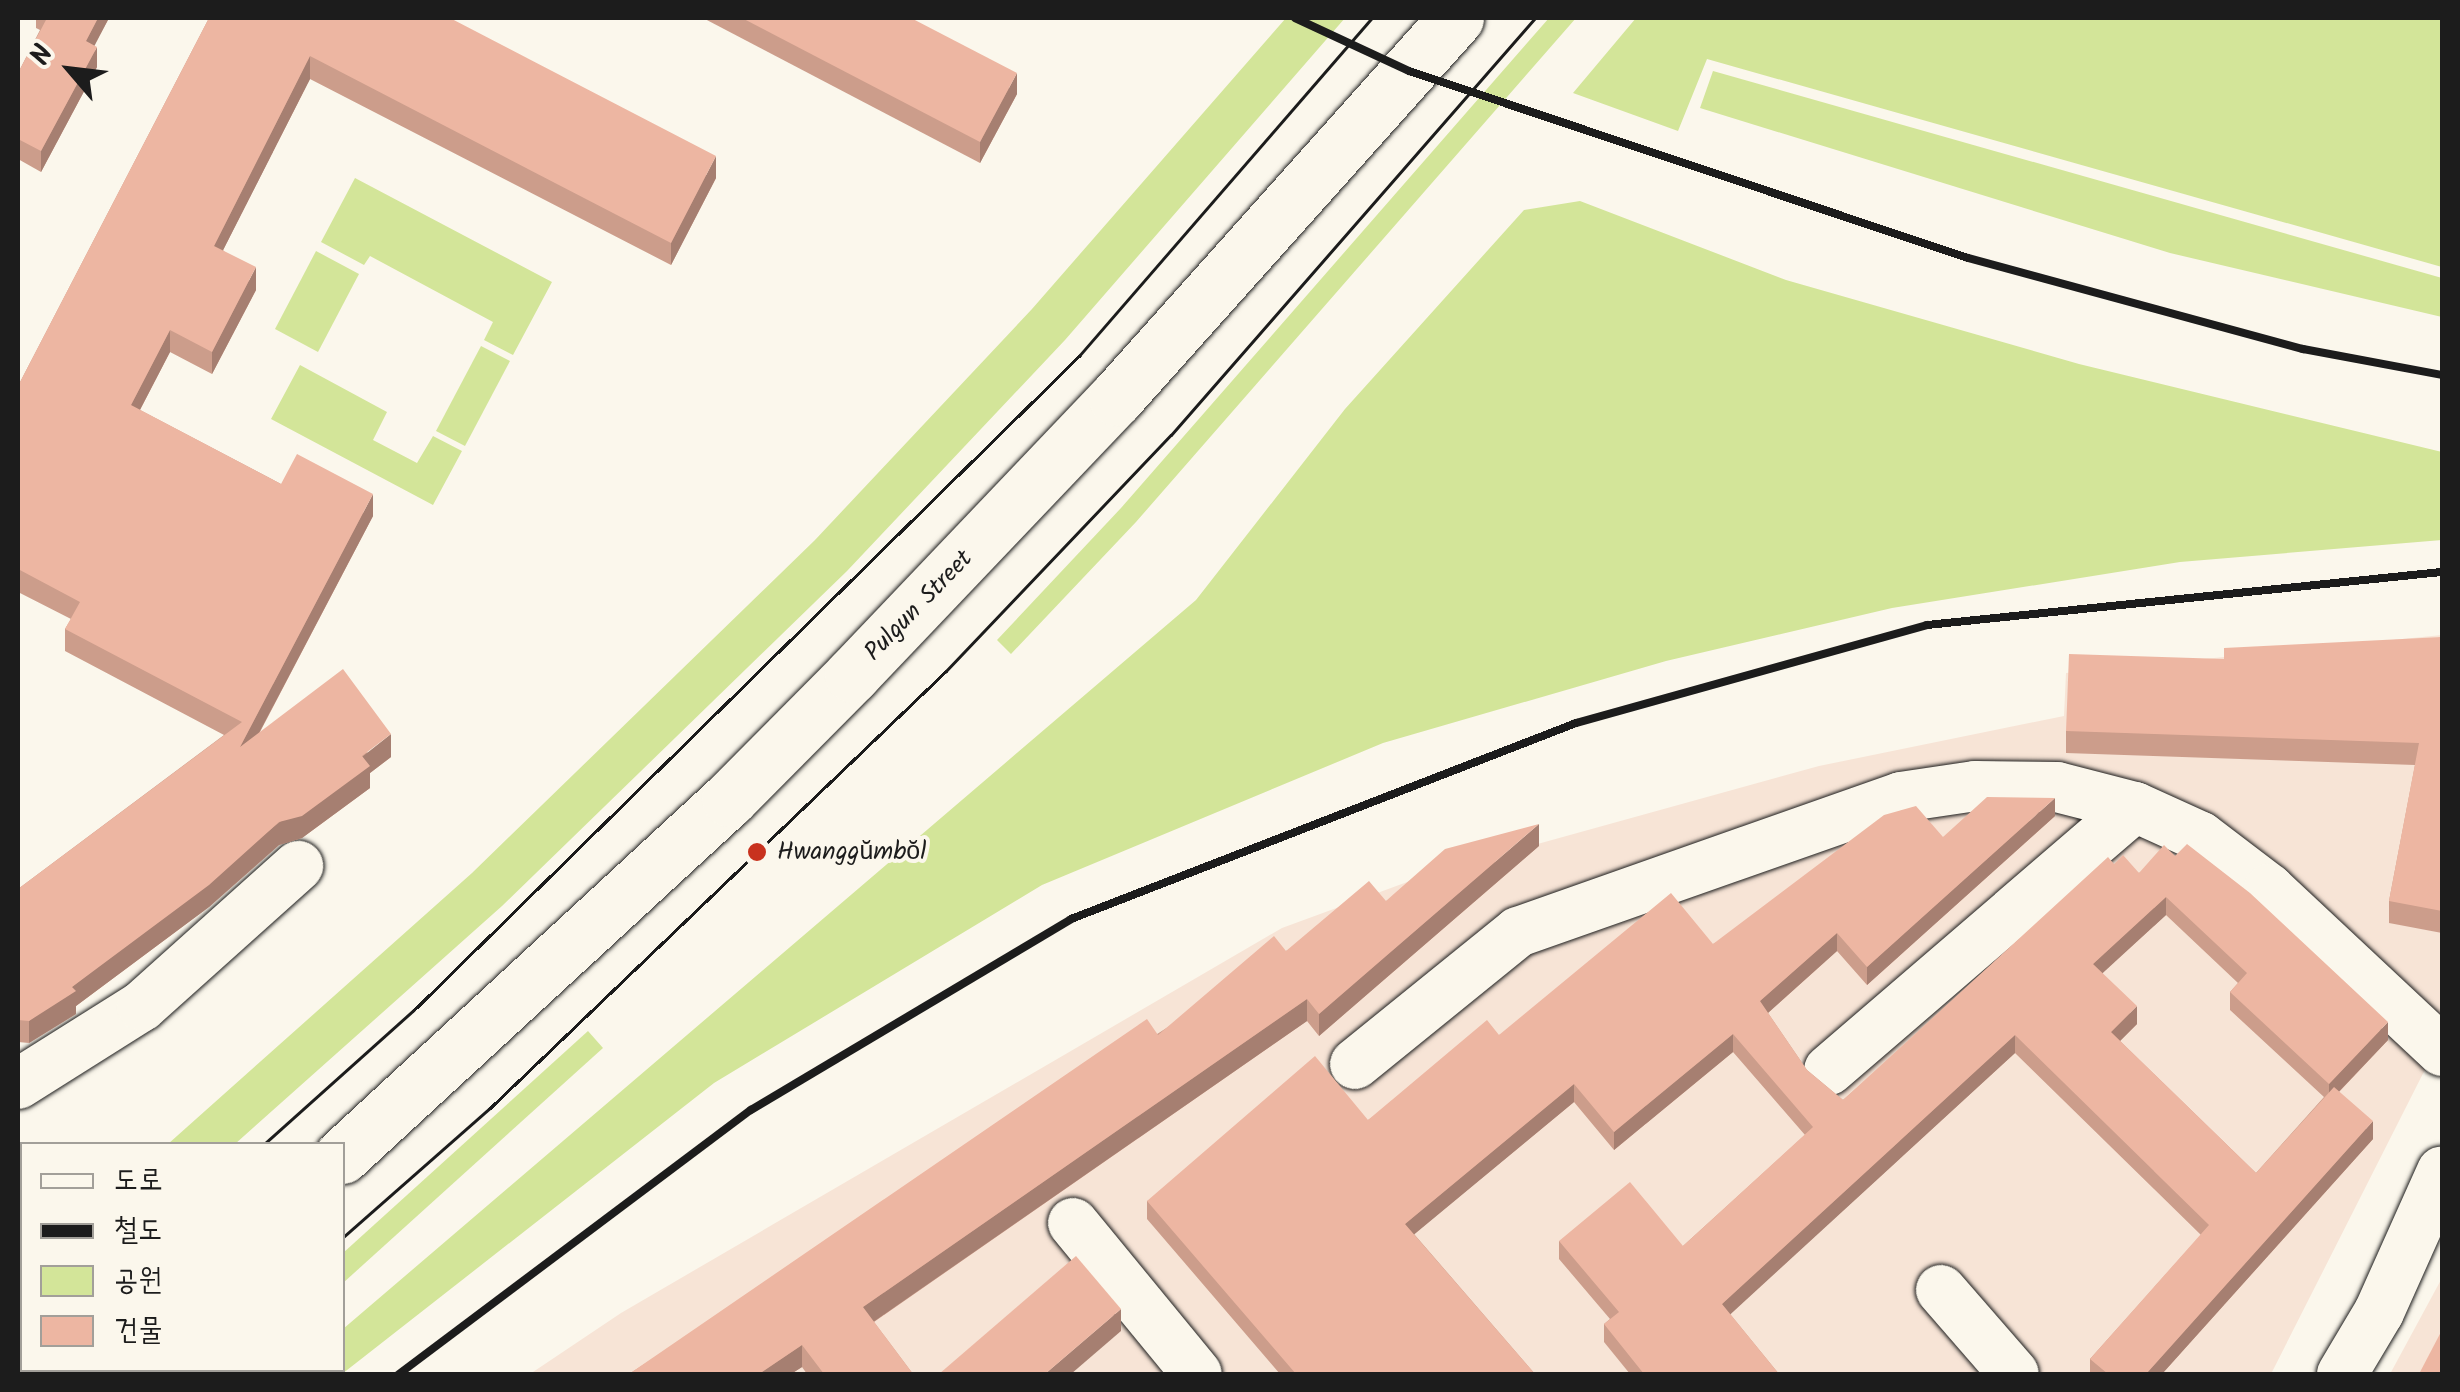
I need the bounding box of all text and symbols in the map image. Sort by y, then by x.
north arrow [20,20,120,120]
text: N [19,37,67,74]
street label: Pulgun Street [859,544,979,668]
place label: Hwanggŭmbŏl [777,837,926,867]
marker: Hwanggŭmbŏl [746,841,768,863]
legend [20,1142,345,1372]
text: 도로 [114,1157,162,1205]
text: 철도 [114,1207,162,1255]
text: 공원 [114,1257,162,1305]
text: 건물 [114,1307,162,1355]

